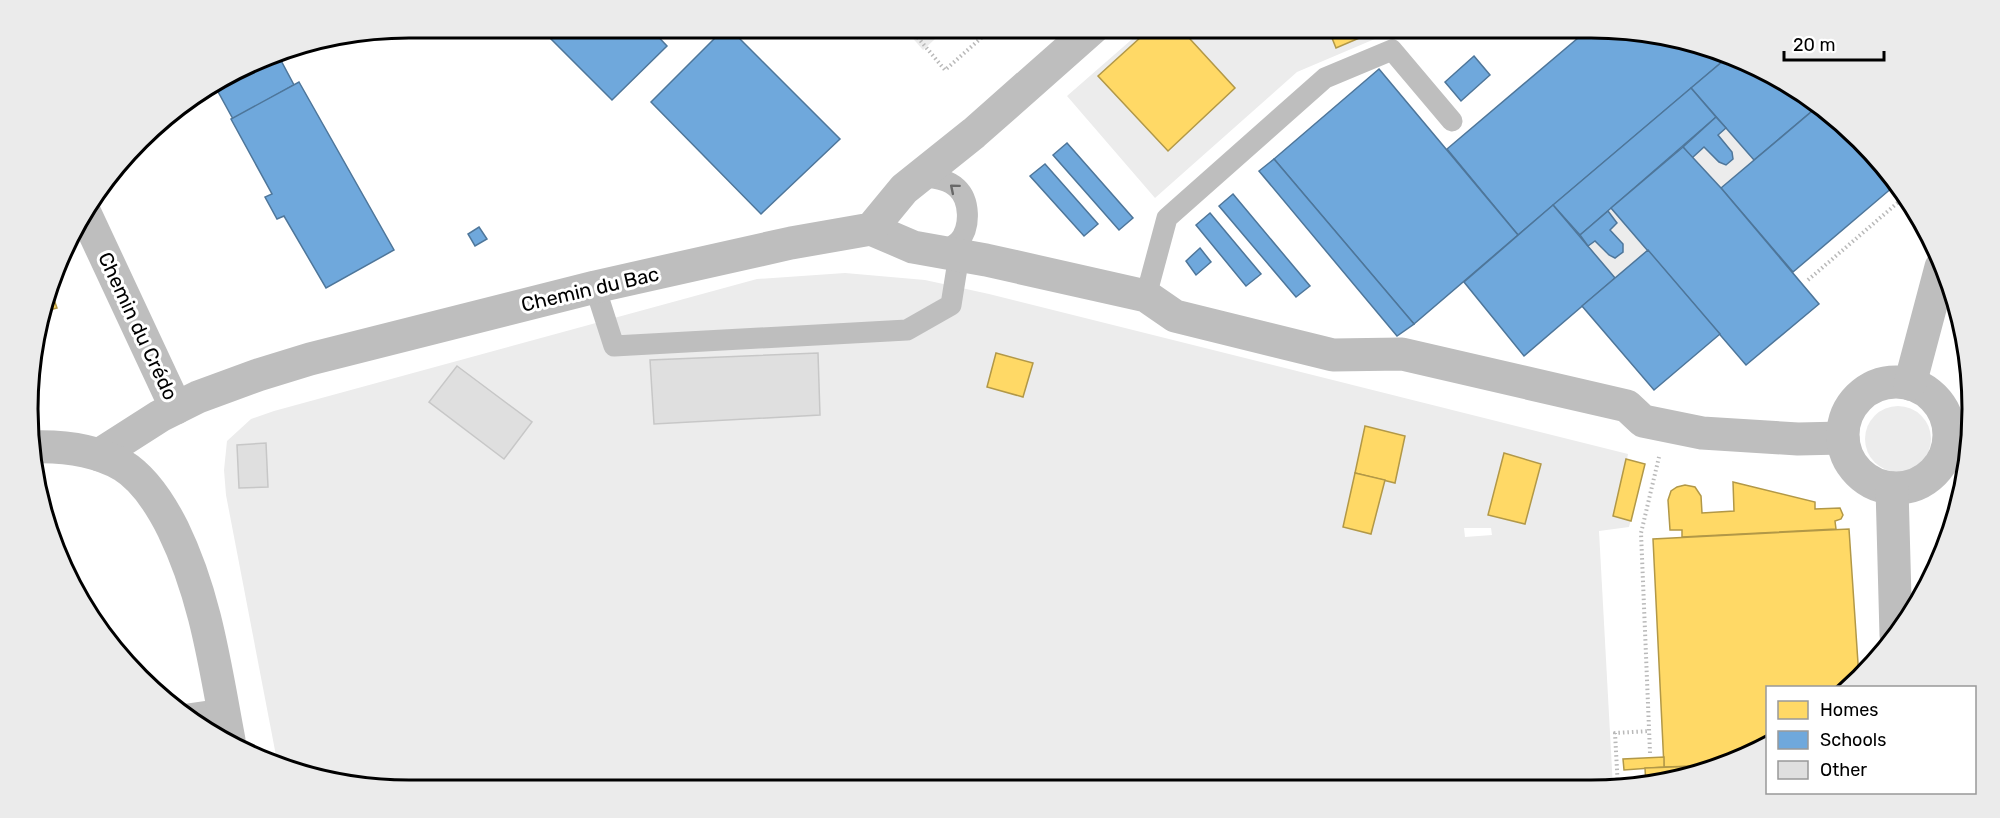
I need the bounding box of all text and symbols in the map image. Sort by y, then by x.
scale bar [1784,24,1884,62]
text: 20 m [1793,34,1835,56]
one-way arrow [950,185,961,196]
street label: Chemin du Crédo [93,248,183,404]
street label: Chemin du Bac [519,261,661,317]
legend [1766,686,1976,794]
text: Homes [1820,699,1878,721]
text: Schools [1820,729,1886,751]
text: Other [1820,759,1867,781]

